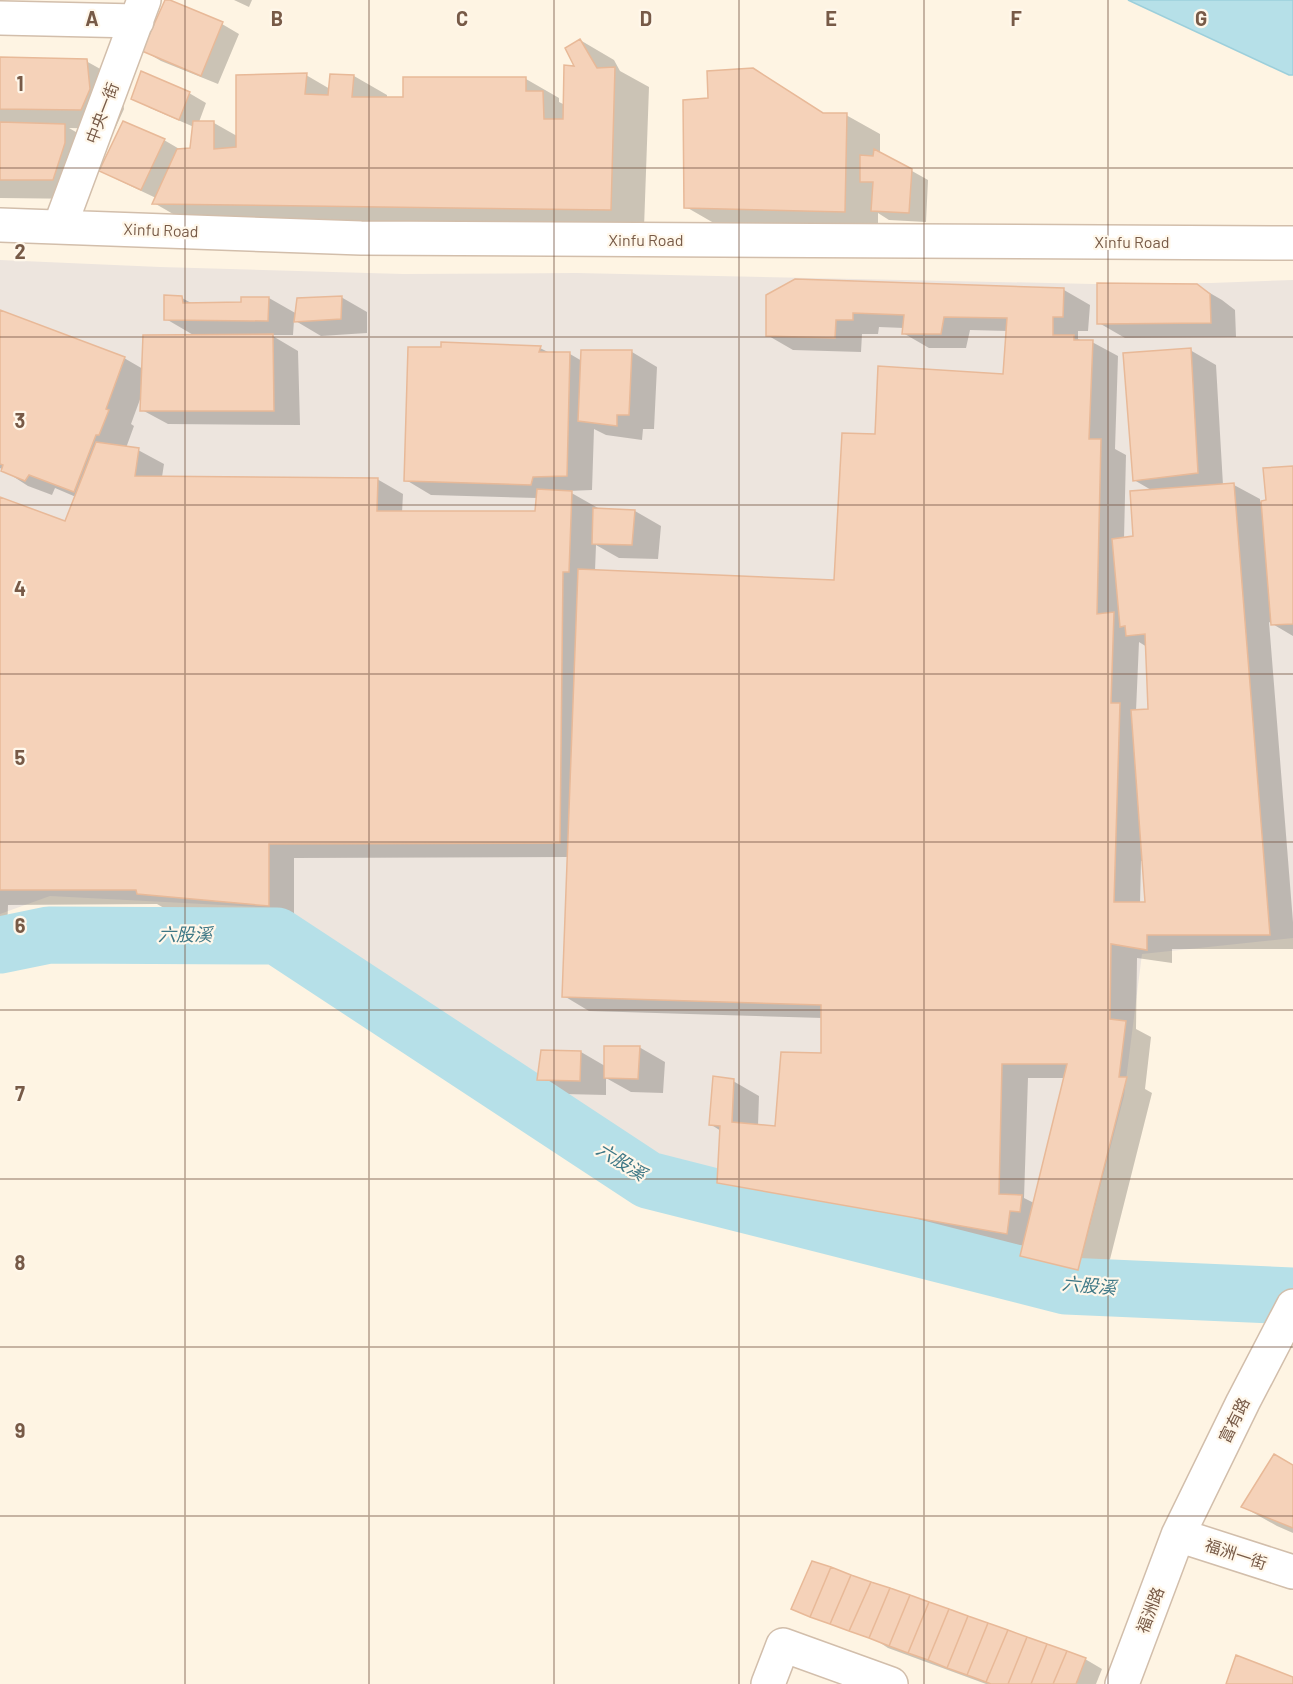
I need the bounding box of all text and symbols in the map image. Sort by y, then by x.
text: A [85,6,99,30]
text: B [271,6,283,30]
text: C [456,6,468,30]
text: D [640,6,652,30]
text: E [825,6,837,30]
text: F [1010,6,1022,30]
text: G [1195,6,1207,30]
text: 1 [16,71,24,95]
street label: 中央一街 [81,80,122,146]
street label: Xinfu Road [123,219,199,240]
street label: Xinfu Road [609,230,683,249]
street label: Xinfu Road [1095,232,1169,251]
text: 2 [14,239,26,263]
text: 3 [15,408,25,432]
text: 4 [14,576,26,600]
text: 5 [15,745,26,769]
text: 6 [15,913,26,937]
water label: 六股溪 [158,923,215,945]
text: 7 [15,1081,25,1105]
water label: 六股溪 [593,1138,653,1186]
text: 8 [15,1250,26,1274]
water label: 六股溪 [1061,1272,1120,1299]
street label: 富有路 [1214,1394,1253,1446]
text: 9 [15,1418,25,1442]
street label: 福洲一街 [1203,1535,1270,1572]
street label: 福洲路 [1132,1584,1167,1636]

